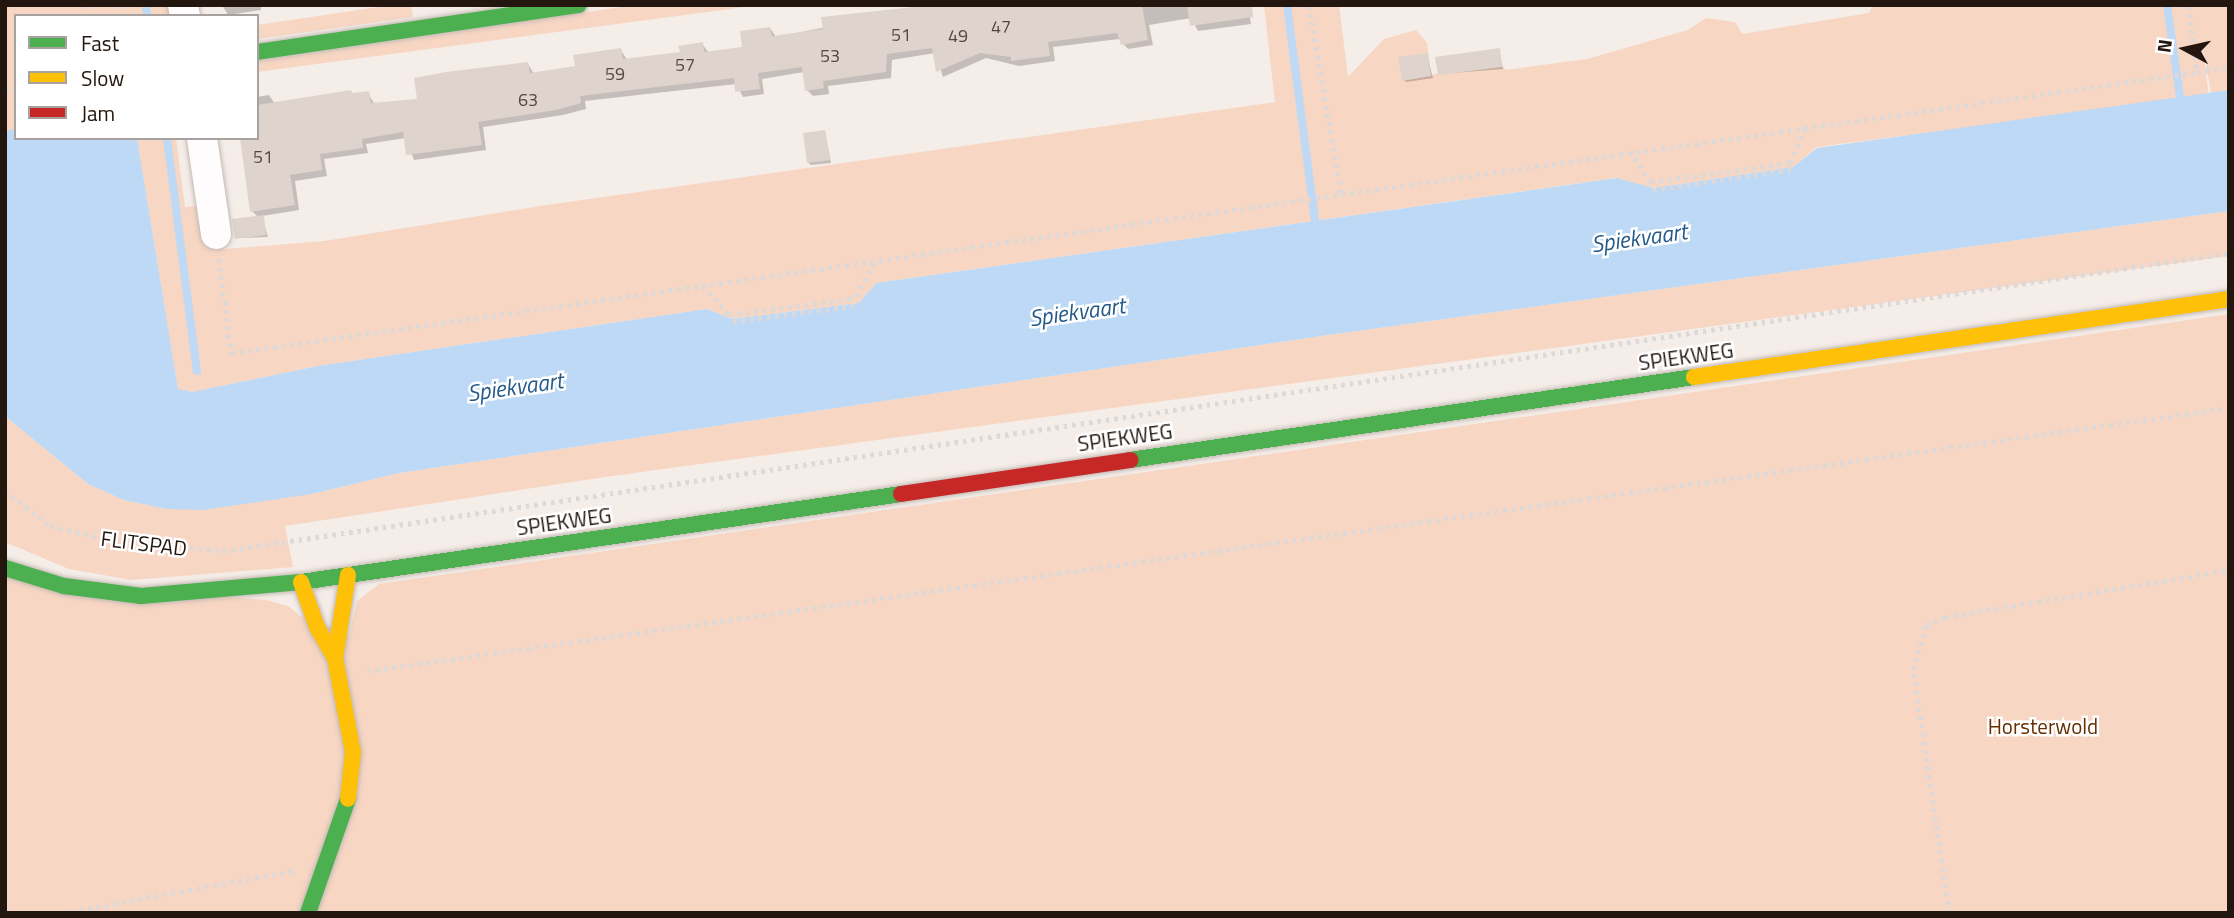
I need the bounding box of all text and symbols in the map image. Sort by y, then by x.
legend [14,14,259,140]
north arrow [2150,14,2220,84]
house number: 47 [991,16,1011,38]
house number: 51 [891,24,911,46]
house number: 49 [948,25,968,47]
text: Fast [81,27,119,59]
text: N [2148,37,2179,55]
house number: 53 [820,45,840,67]
house number: 57 [675,54,695,76]
text: Slow [81,62,124,94]
house number: 59 [605,63,625,85]
house number: 63 [518,89,538,111]
text: Jam [81,97,115,129]
house number: 51 [253,146,273,168]
water label: Spiekvaart [1589,218,1689,258]
water label: Spiekvaart [1027,292,1127,332]
street label: SPIEKWEG [1637,337,1735,375]
water label: Spiekvaart [465,367,565,407]
street label: SPIEKWEG [1076,418,1174,456]
street label: SPIEKWEG [515,502,613,540]
street label: FLITSPAD [100,525,188,561]
park label: Horsterwold [1988,713,2098,739]

